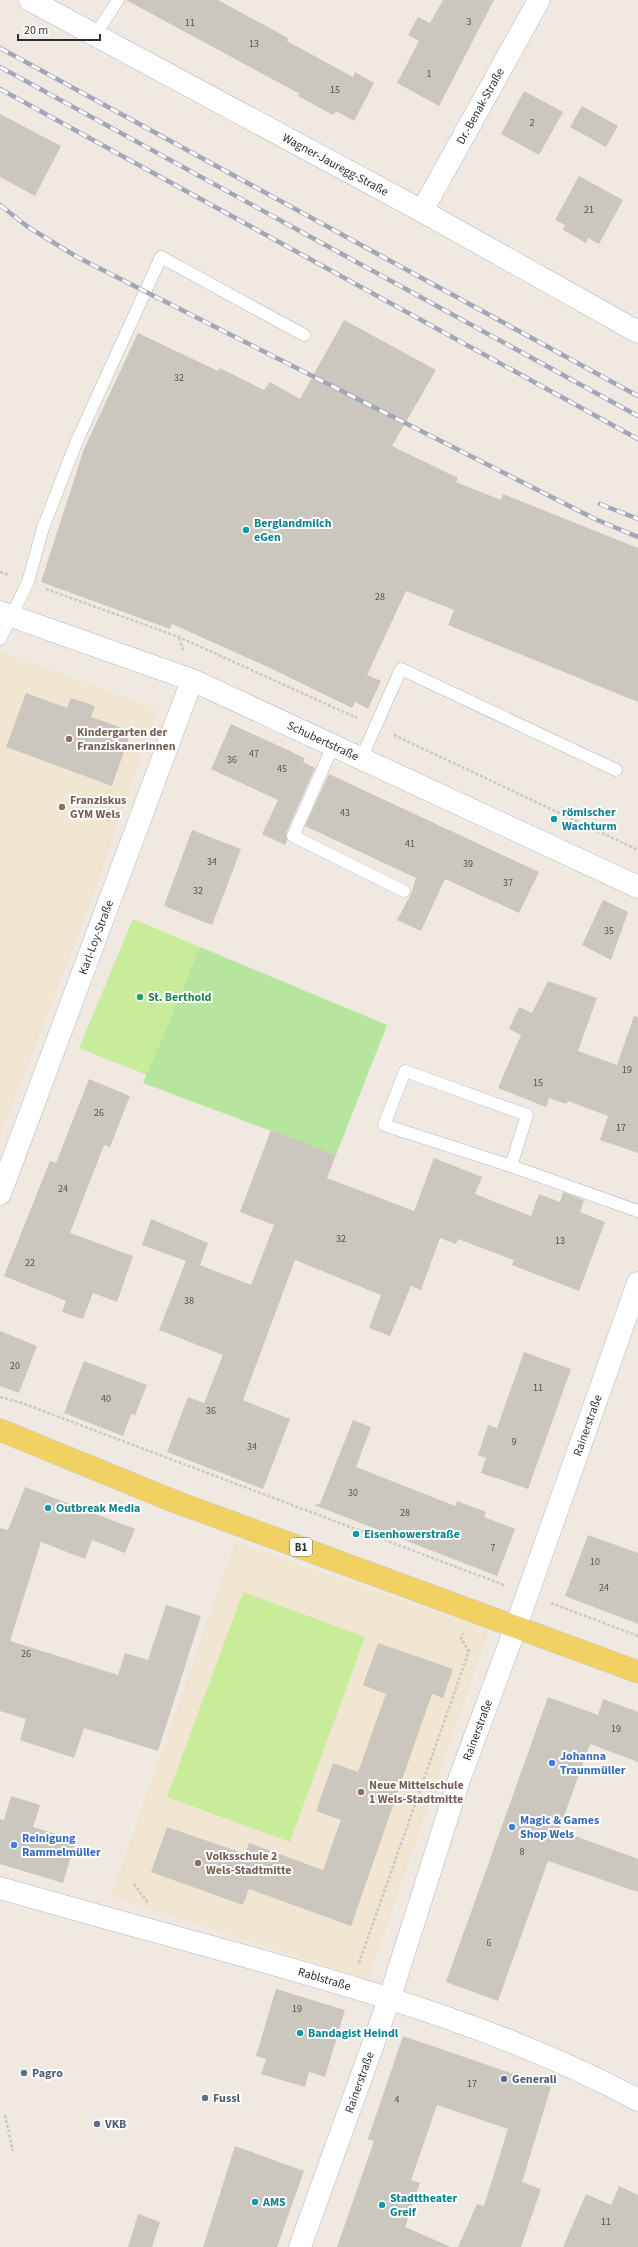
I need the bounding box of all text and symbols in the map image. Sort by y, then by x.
house number: 3 [467,15,472,29]
scale bar [18,16,100,42]
house number: 11 [185,16,195,30]
text: 20 m [24,22,48,39]
house number: 13 [249,37,259,51]
street label: Dr.-Benak-Straße [452,65,508,147]
house number: 1 [427,67,432,81]
house number: 15 [330,83,340,97]
house number: 2 [530,116,535,130]
street label: Wagner-Jauregg-Straße [279,129,392,200]
house number: 21 [584,203,594,217]
house number: 32 [174,371,184,385]
place label: Berglandmilch eGen [254,515,332,546]
marker: Berglandmilch eGen [241,525,251,535]
house number: 28 [375,590,385,604]
street label: Schubertstraße [284,717,362,765]
place label: Kindergarten der Franziskanerinnen [77,724,176,755]
marker: Kindergarten der Franziskanerinnen [64,734,74,744]
house number: 47 [249,747,259,761]
house number: 36 [227,753,237,767]
house number: 45 [277,762,287,776]
place label: Franziskus GYM Wels [70,792,126,823]
marker: Franziskus GYM Wels [57,802,67,812]
place label: römischer Wachturm [562,804,617,835]
house number: 43 [340,806,350,820]
marker: römischer Wachturm [549,814,559,824]
house number: 41 [405,837,415,851]
house number: 34 [207,855,217,869]
house number: 39 [463,857,473,871]
house number: 37 [503,876,513,890]
house number: 32 [193,884,203,898]
street label: Karl-Loy-Straße [74,898,118,977]
house number: 35 [604,924,614,938]
place label: St. Berthold [148,989,212,1006]
marker: St. Berthold [135,992,145,1002]
house number: 19 [622,1063,632,1077]
house number: 15 [533,1076,543,1090]
house number: 26 [94,1106,104,1120]
house number: 17 [616,1121,626,1135]
house number: 24 [58,1182,68,1196]
house number: 32 [336,1232,346,1246]
house number: 13 [555,1234,565,1248]
house number: 22 [25,1256,35,1270]
house number: 38 [184,1294,194,1308]
house number: 20 [10,1359,20,1373]
house number: 11 [533,1381,543,1395]
house number: 40 [101,1392,111,1406]
street label: Rainerstraße [569,1392,606,1458]
house number: 36 [206,1404,216,1418]
house number: 9 [512,1435,517,1449]
house number: 34 [247,1440,257,1454]
house number: 30 [348,1486,358,1500]
place label: Outbreak Media [56,1500,140,1517]
marker: Outbreak Media [43,1503,53,1513]
house number: 28 [400,1506,410,1520]
place label: Eisenhowerstraße [364,1526,460,1543]
marker: Eisenhowerstraße [351,1529,361,1539]
road number: B1 [290,1538,312,1556]
house number: 7 [491,1541,496,1555]
house number: 10 [590,1555,600,1569]
house number: 24 [599,1581,609,1595]
house number: 26 [21,1647,31,1661]
street label: Rainerstraße [458,1697,497,1763]
house number: 19 [611,1722,621,1736]
place label: Johanna Traunmüller [560,1748,626,1779]
marker: Johanna Traunmüller [547,1758,557,1768]
place label: Neue Mittelschule 1 Wels-Stadtmitte [369,1777,464,1808]
marker: Neue Mittelschule 1 Wels-Stadtmitte [356,1787,366,1797]
place label: Magic & Games Shop Wels [520,1812,599,1843]
marker: Magic & Games Shop Wels [507,1822,517,1832]
place label: Reinigung Rammelmüller [22,1830,101,1861]
marker: Reinigung Rammelmüller [9,1840,19,1850]
house number: 8 [520,1845,525,1859]
place label: Volksschule 2 Wels-Stadtmitte [205,1848,292,1879]
marker: Volksschule 2 Wels-Stadtmitte [193,1858,203,1868]
house number: 6 [487,1936,492,1950]
street label: Rablstraße [296,1963,353,1995]
house number: 19 [292,2002,302,2016]
place label: Bandagist Heindl [308,2025,399,2042]
marker: Bandagist Heindl [295,2028,305,2038]
street label: Rainerstraße [340,2049,378,2115]
place label: Pagro [32,2065,63,2082]
marker: Pagro [19,2068,29,2078]
place label: Generali [512,2071,556,2088]
marker: Generali [499,2074,509,2084]
house number: 17 [467,2077,477,2091]
place label: Fussl [213,2090,241,2107]
marker: Fussl [200,2093,210,2103]
house number: 4 [395,2093,400,2107]
place label: VKB [104,2116,126,2133]
marker: VKB [92,2119,102,2129]
place label: Stadttheater Greif [390,2190,457,2221]
place label: AMS [262,2194,286,2211]
marker: AMS [250,2197,260,2207]
marker: Stadttheater Greif [377,2200,387,2210]
house number: 11 [601,2215,611,2229]

